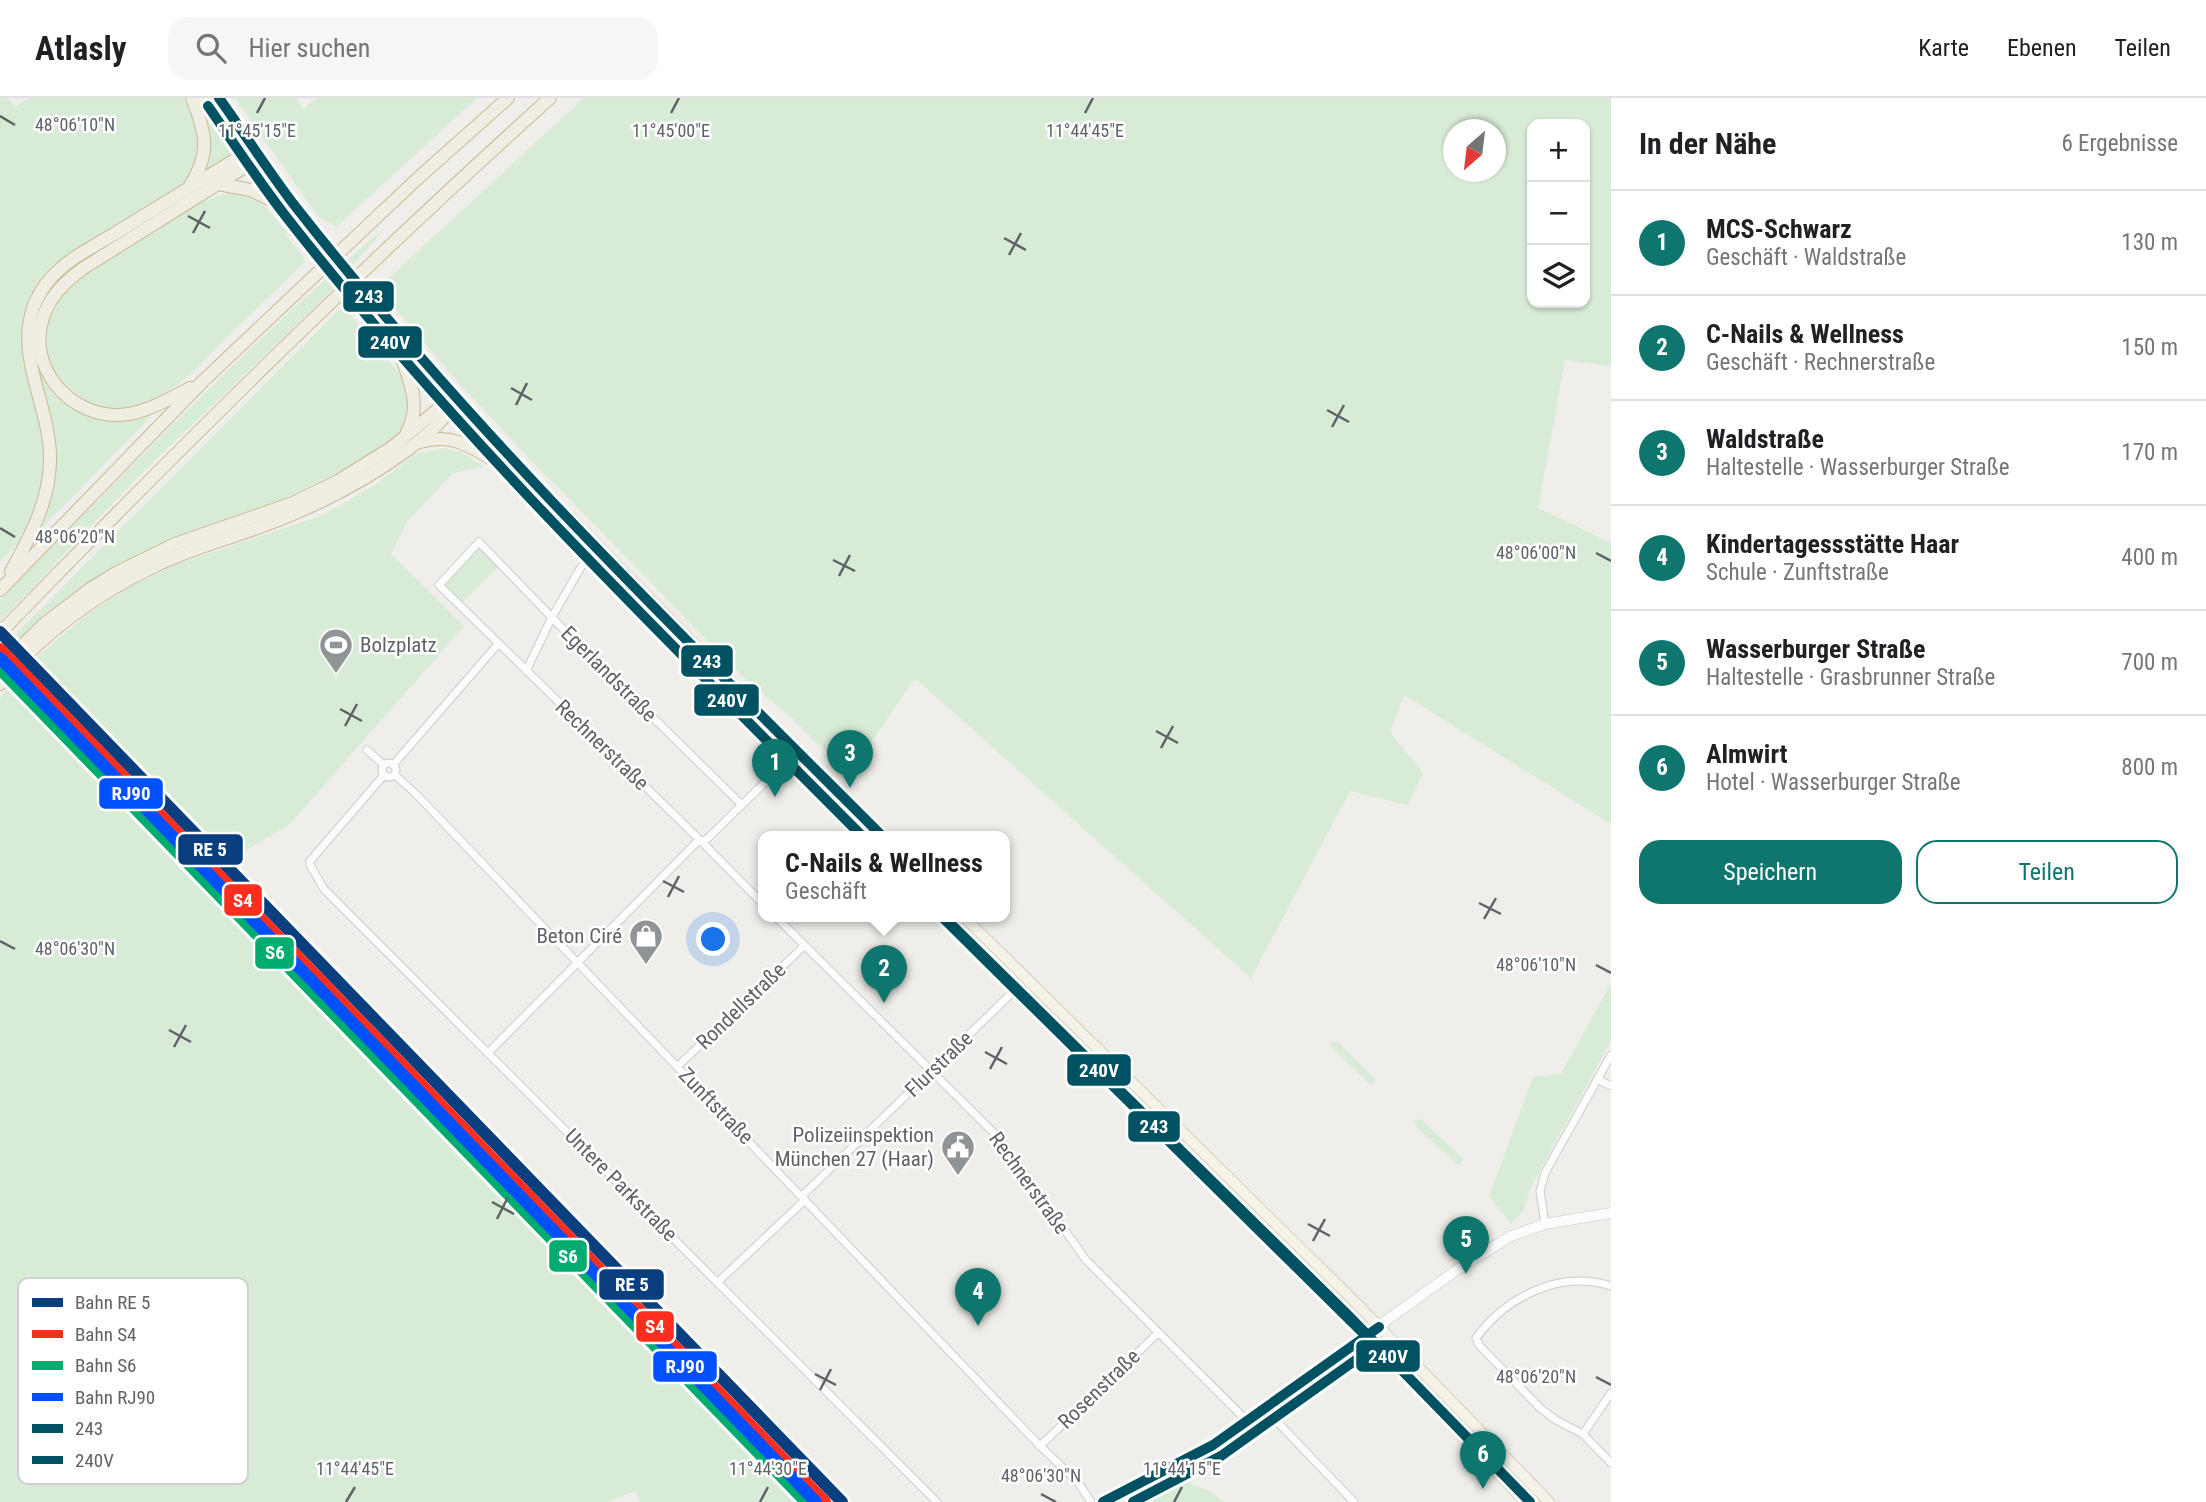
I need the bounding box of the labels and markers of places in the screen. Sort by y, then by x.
sports icon: Bolzplatz [317,626,355,675]
place label: Bolzplatz [360,633,437,657]
pin: 3 [827,730,873,788]
pin: 1 [752,739,798,797]
shop icon: Beton Ciré [627,917,665,966]
place label: Beton Ciré [536,924,622,948]
pin: 2 [861,945,907,1003]
place label: Polizeiinspektion München 27 (Haar) [775,1123,934,1171]
public building icon: Polizeiinspektion München 27 (Haar) [939,1128,977,1177]
pin: 5 [1443,1216,1489,1274]
pin: 4 [955,1268,1001,1326]
pin: 6 [1460,1431,1506,1489]

